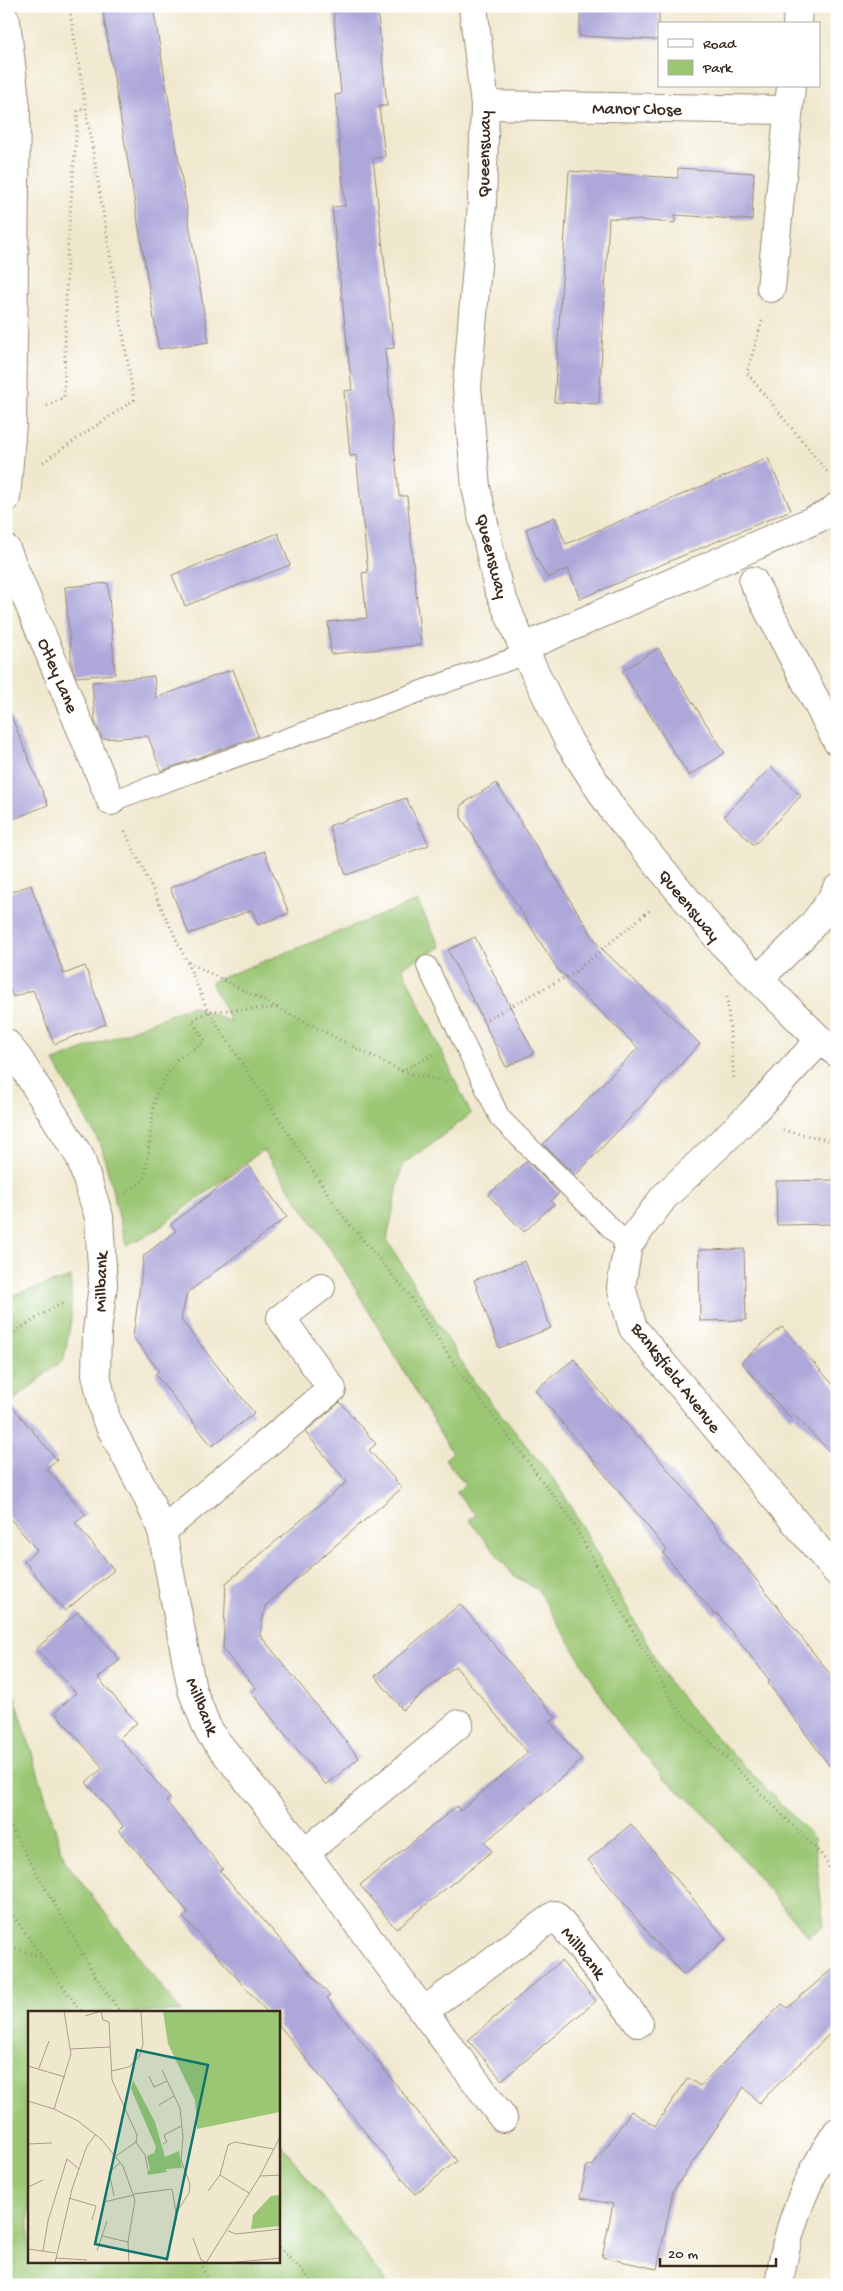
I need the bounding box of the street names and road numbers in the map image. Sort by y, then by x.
street label: Manor Close [592,99,683,122]
street label: Queensway [474,110,497,198]
street label: Queensway [470,512,511,602]
street label: Otley Lane [32,636,82,717]
street label: Queensway [652,866,724,947]
street label: Millbank [91,1250,114,1312]
street label: Banksfield Avenue [625,1318,725,1438]
street label: Millbank [180,1675,222,1741]
street label: Millbank [555,1923,610,1985]

